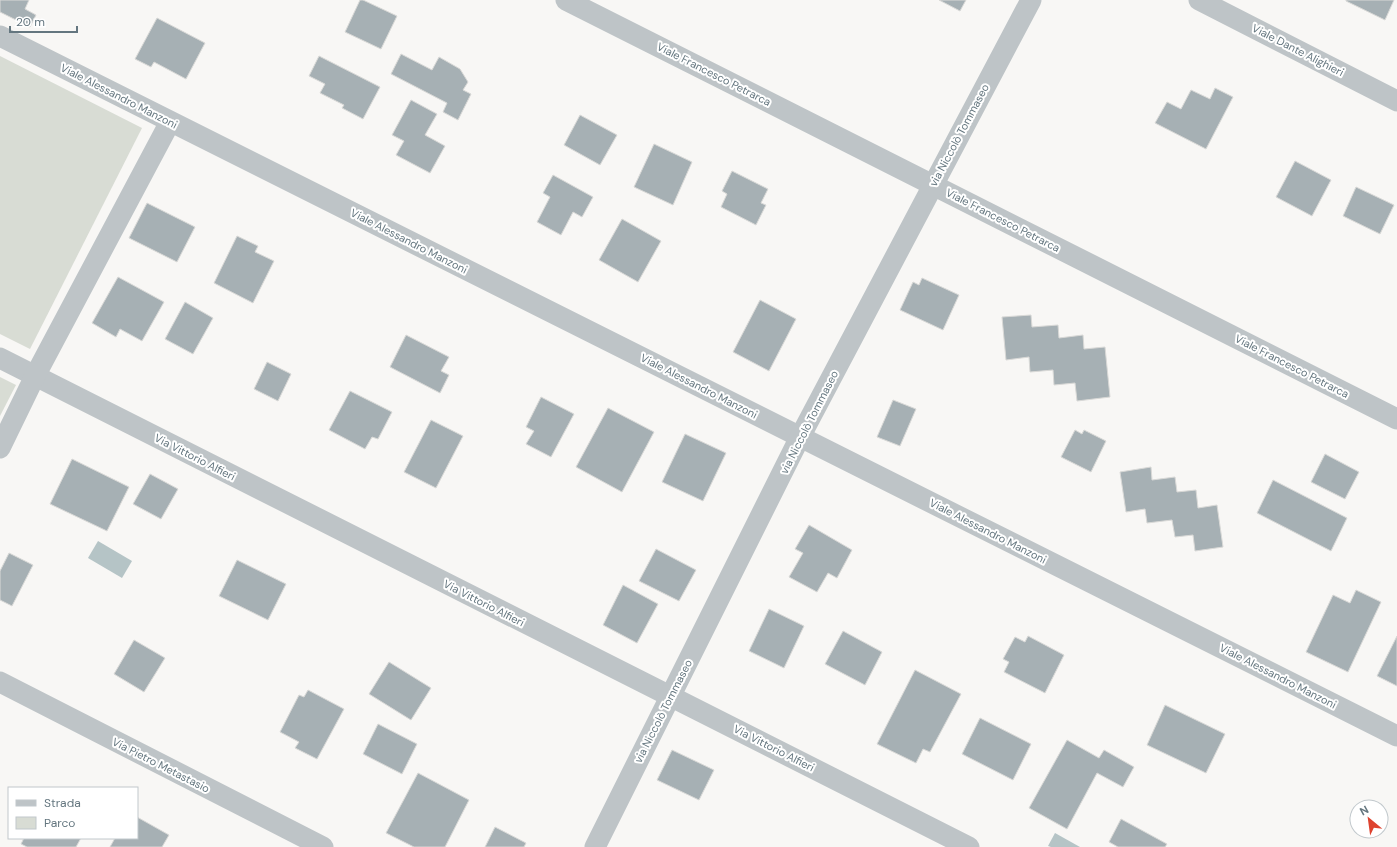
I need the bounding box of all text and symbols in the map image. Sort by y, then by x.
scale bar [10,8,77,34]
text: 20 m [16,14,45,30]
street label: Viale Dante Alighieri [1250,21,1346,79]
street label: Viale Francesco Petrarca [655,39,773,109]
street label: Viale Alessandro Manzoni [58,60,180,132]
street label: via Niccolò Tommaseo [926,81,992,189]
street label: Viale Francesco Petrarca [944,185,1062,255]
street label: Viale Alessandro Manzoni [348,205,470,277]
street label: Viale Francesco Petrarca [1233,331,1351,401]
street label: Viale Alessandro Manzoni [638,350,760,422]
street label: via Niccolò Tommaseo [777,368,841,476]
street label: Via Vittorio Alfieri [152,431,238,483]
street label: Viale Alessandro Manzoni [927,495,1049,567]
street label: Via Vittorio Alfieri [441,577,527,629]
street label: Viale Alessandro Manzoni [1217,640,1339,712]
street label: via Niccolò Tommaseo [631,657,695,765]
street label: Via Vittorio Alfieri [731,722,817,774]
street label: Via Pietro Metastasio [110,734,212,796]
legend [8,787,138,839]
text: Strada [44,795,81,811]
north arrow [1349,799,1389,839]
text: N [1357,802,1371,818]
text: Parco [44,815,75,831]

